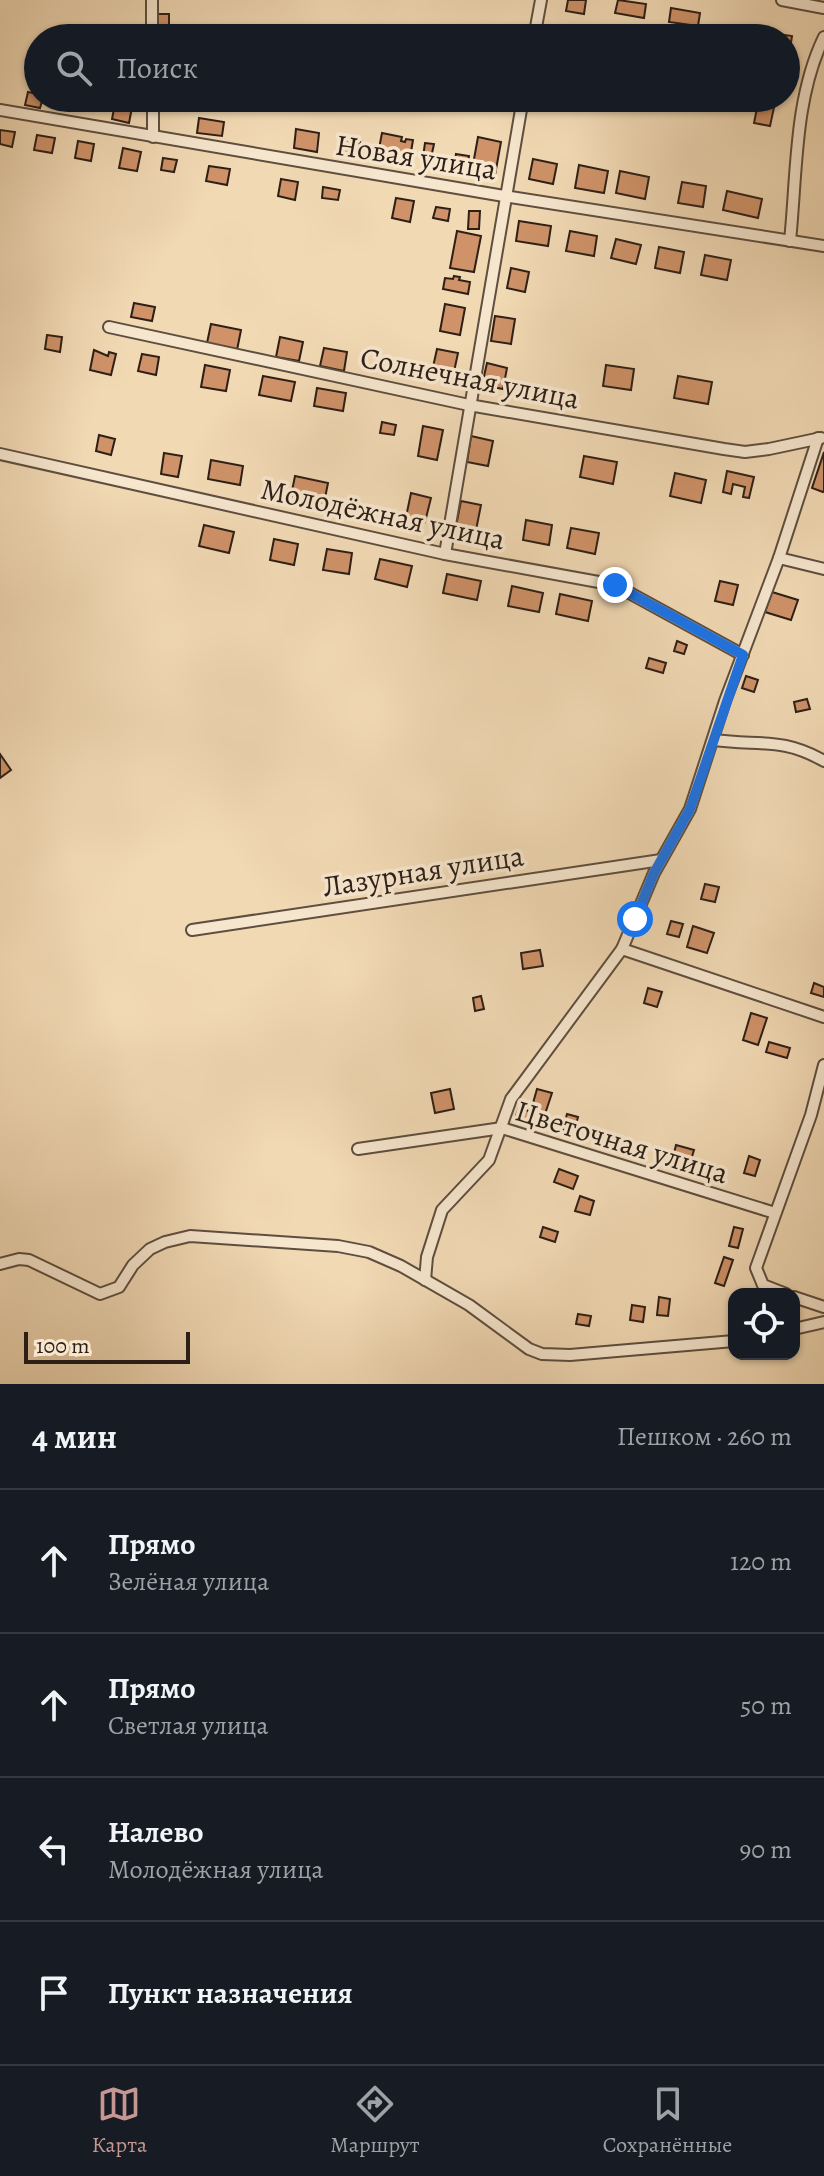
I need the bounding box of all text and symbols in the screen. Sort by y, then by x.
search box [24,24,800,112]
icon: search [52,46,96,90]
text: Поиск [116,48,198,88]
street label: Новая улица [333,125,499,189]
street label: Солнечная улица [357,337,583,419]
street label: Молодёжная улица [257,469,509,559]
route end [597,567,633,603]
street label: Лазурная улица [319,835,527,907]
route start [617,901,653,937]
street label: Цветочная улица [511,1091,733,1193]
map controls [728,1288,800,1360]
button: locate [728,1288,800,1360]
scale bar [24,1328,190,1364]
text: 100 m [36,1331,90,1361]
text: 4 мин [32,1413,117,1460]
text: Пешком · 260 m [617,1419,792,1454]
text: Прямо [108,1524,195,1564]
icon: ahead [32,1539,76,1583]
text: 120 m [730,1544,792,1579]
text: Зелёная улица [108,1564,269,1599]
text: Прямо [108,1668,195,1708]
icon: ahead [32,1683,76,1727]
text: 50 m [740,1688,792,1723]
text: Светлая улица [108,1708,269,1743]
text: Налево [108,1812,203,1852]
icon: left [32,1827,76,1871]
text: 90 m [740,1832,792,1867]
text: Молодёжная улица [108,1852,324,1887]
icon: arrive [32,1971,76,2015]
text: Пункт назначения [108,1973,353,2013]
tab: Карта [92,2082,147,2160]
tab: Маршрут [330,2082,419,2160]
tab: Сохранённые [603,2082,732,2160]

